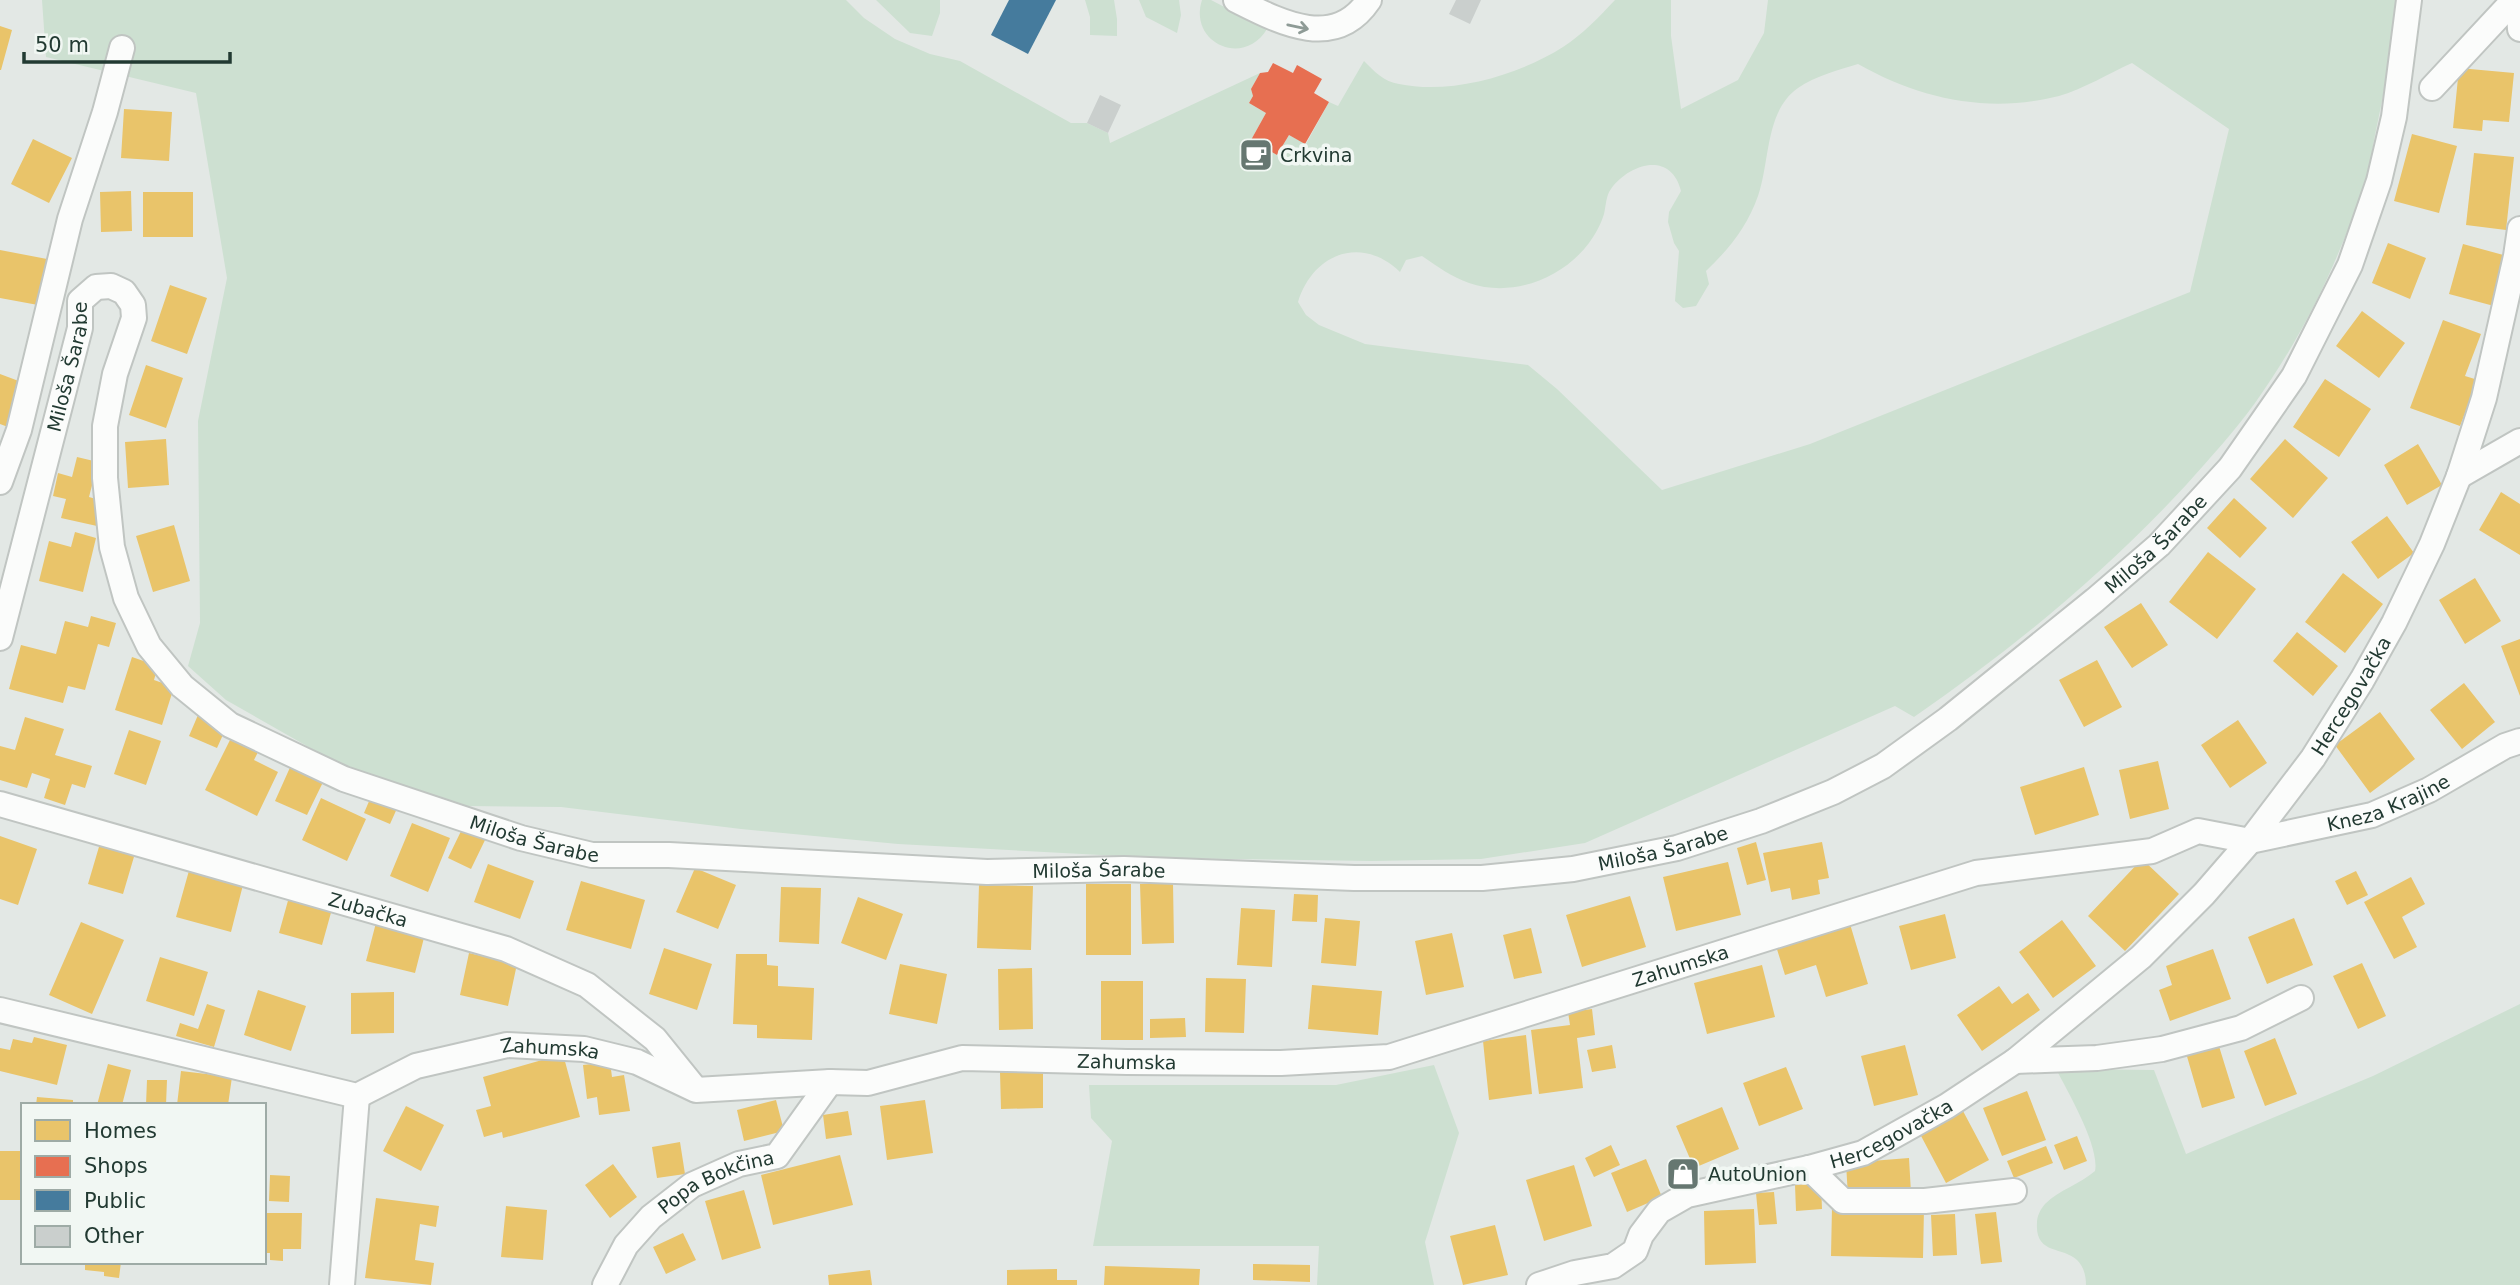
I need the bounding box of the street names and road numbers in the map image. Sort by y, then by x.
street label: Miloša Šarabe [43,302,91,434]
street label: Miloša Šarabe [2100,490,2211,598]
street label: Hercegovačka [2307,633,2395,759]
street label: Kneza Krajine [2325,769,2453,835]
street label: Miloša Šarabe [467,811,599,866]
street label: Miloša Šarabe [1596,821,1731,875]
street label: Miloša Šarabe [1032,857,1166,882]
street label: Zubačka [326,888,410,931]
street label: Zahumska [1630,940,1731,991]
street label: Zahumska [498,1033,602,1063]
street label: Zahumska [1077,1050,1176,1073]
street label: Hercegovačka [1827,1094,1956,1173]
street label: Popa Bokčina [653,1146,776,1219]

